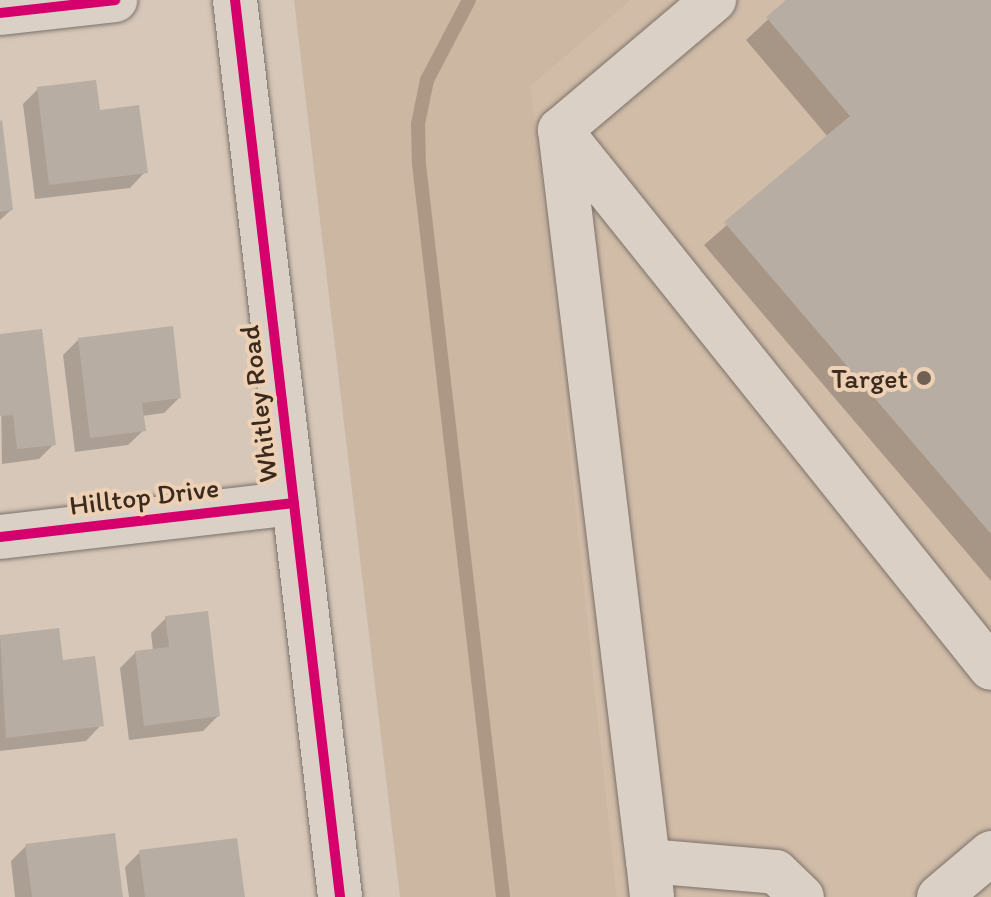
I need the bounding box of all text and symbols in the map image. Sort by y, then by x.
street label: Whitley Road [232,324,284,484]
place label: Target [831,361,908,395]
marker: Target [915,369,933,387]
street label: Hilltop Drive [67,470,221,522]

